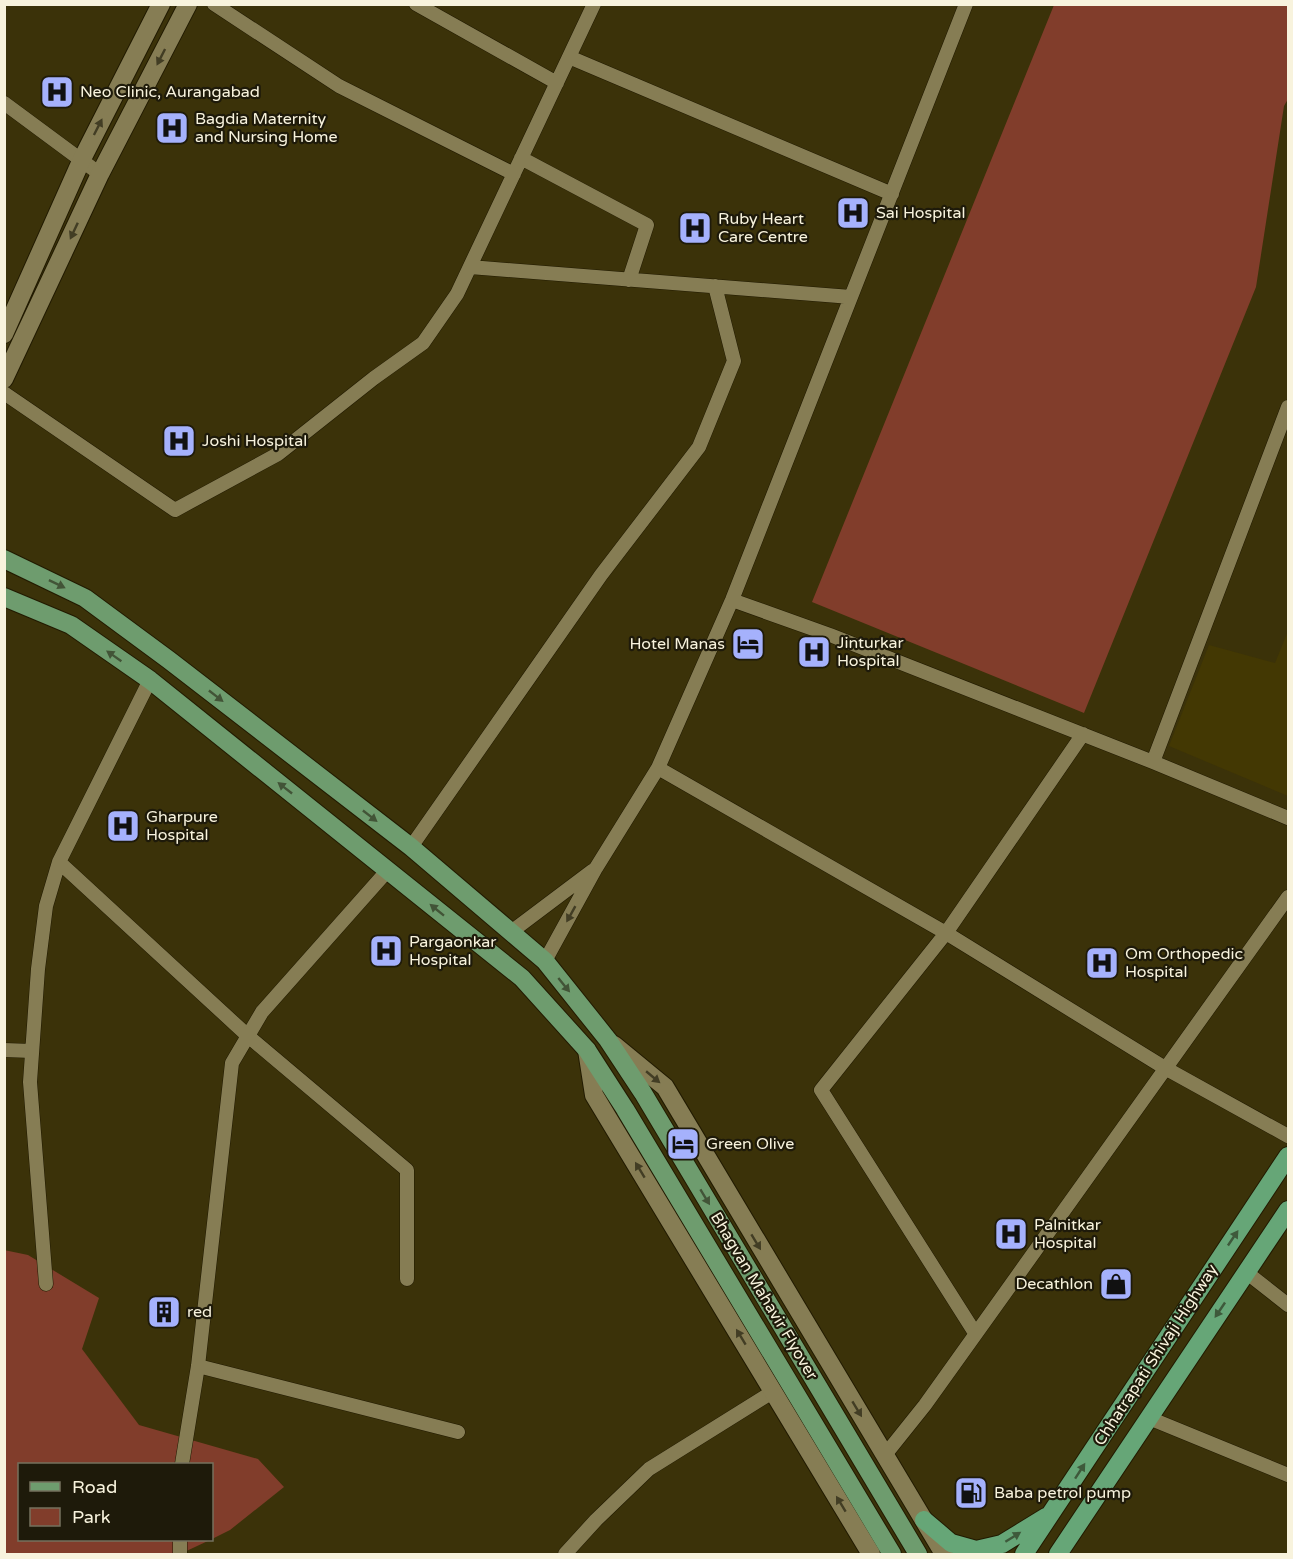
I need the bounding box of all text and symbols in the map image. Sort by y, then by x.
one-way arrow [156,48,166,65]
hospital icon: Neo Clinic, Aurangabad [39,74,75,110]
place label: Neo Clinic, Aurangabad [80,82,260,102]
place label: Bagdia Maternity and Nursing Home [195,109,338,147]
hospital icon: Bagdia Maternity and Nursing Home [154,110,190,146]
one-way arrow [93,119,103,136]
hospital icon: Sai Hospital [835,195,871,231]
place label: Sai Hospital [876,203,965,223]
place label: Ruby Heart Care Centre [718,209,808,247]
hospital icon: Ruby Heart Care Centre [677,210,713,246]
one-way arrow [69,222,78,239]
hospital icon: Joshi Hospital [161,423,197,459]
place label: Joshi Hospital [202,431,307,451]
one-way arrow [49,580,66,589]
hotel icon: Hotel Manas [730,626,766,662]
place label: Jinturkar Hospital [837,633,905,671]
place label: Hotel Manas [629,634,725,654]
hospital icon: Jinturkar Hospital [796,634,832,670]
one-way arrow [106,651,122,662]
one-way arrow [209,690,224,702]
one-way arrow [277,781,293,794]
place label: Gharpure Hospital [146,807,218,845]
hospital icon: Gharpure Hospital [105,808,141,844]
one-way arrow [363,809,378,821]
one-way arrow [429,903,445,916]
one-way arrow [566,906,576,923]
place label: Pargaonkar Hospital [409,932,497,970]
hospital icon: Pargaonkar Hospital [368,933,404,969]
place label: Om Orthopedic Hospital [1125,944,1243,982]
hospital icon: Om Orthopedic Hospital [1084,945,1120,981]
one-way arrow [558,977,571,993]
one-way arrow [645,1070,660,1083]
hotel icon: Green Olive [665,1126,701,1162]
place label: Green Olive [706,1134,794,1154]
one-way arrow [634,1162,645,1178]
one-way arrow [700,1189,710,1206]
street label: Bhagvan Mahavir Flyover [706,1209,822,1384]
place label: Palnitkar Hospital [1034,1215,1102,1253]
hospital icon: Palnitkar Hospital [993,1216,1029,1252]
one-way arrow [1228,1230,1239,1246]
one-way arrow [751,1234,762,1250]
street label: Chhatrapati Shivaji Highway [1090,1260,1222,1450]
shop icon: Decathlon [1098,1266,1134,1302]
place label: Decathlon [1016,1274,1093,1294]
building icon: red [146,1294,182,1330]
place label: red [187,1302,212,1322]
one-way arrow [1215,1302,1226,1319]
one-way arrow [735,1329,746,1345]
one-way arrow [851,1401,862,1417]
legend [18,1463,213,1541]
one-way arrow [1074,1463,1085,1479]
fuel station icon: Baba petrol pump [953,1475,989,1511]
text: Road [72,1476,117,1498]
place label: Baba petrol pump [994,1483,1131,1503]
one-way arrow [836,1496,847,1512]
text: Park [72,1506,111,1528]
one-way arrow [1005,1532,1021,1543]

